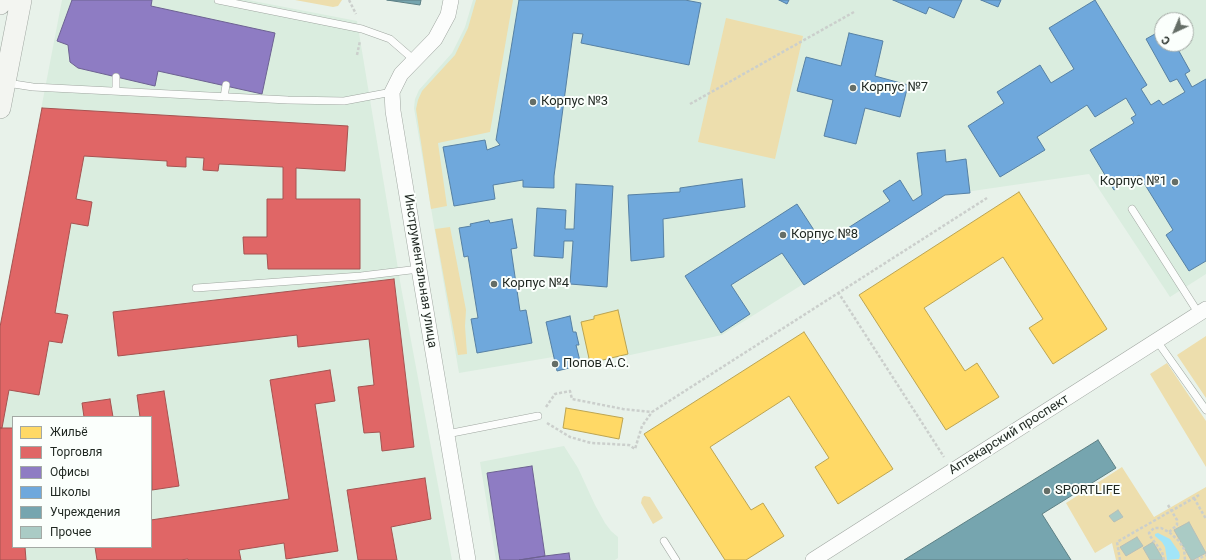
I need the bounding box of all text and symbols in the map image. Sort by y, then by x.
north arrow [1154,12,1194,52]
text: С [1159,33,1173,47]
place label: Корпус №7 [861,80,928,96]
marker: Корпус №7 [848,83,858,93]
place label: Корпус №3 [541,94,608,110]
marker: Корпус №3 [528,97,538,107]
place label: Корпус №1 [1100,174,1167,190]
marker: Корпус №1 [1170,177,1180,187]
street label: Инструментальная улица [400,193,440,349]
place label: Корпус №8 [791,227,858,243]
marker: Корпус №8 [778,230,788,240]
place label: Корпус №4 [502,276,569,292]
marker: Корпус №4 [489,279,499,289]
place label: Попов А.С. [563,356,629,372]
marker: Попов А.С. [550,359,560,369]
street label: Аптекарский проспект [946,392,1072,478]
legend [12,416,152,548]
text: Жильё [50,425,88,439]
text: Торговля [50,445,102,459]
text: Офисы [50,465,90,479]
place label: SPORTLIFE [1055,483,1120,499]
text: Школы [50,485,91,499]
marker: SPORTLIFE [1042,486,1052,496]
text: Учреждения [50,505,120,519]
text: Прочее [50,525,91,539]

